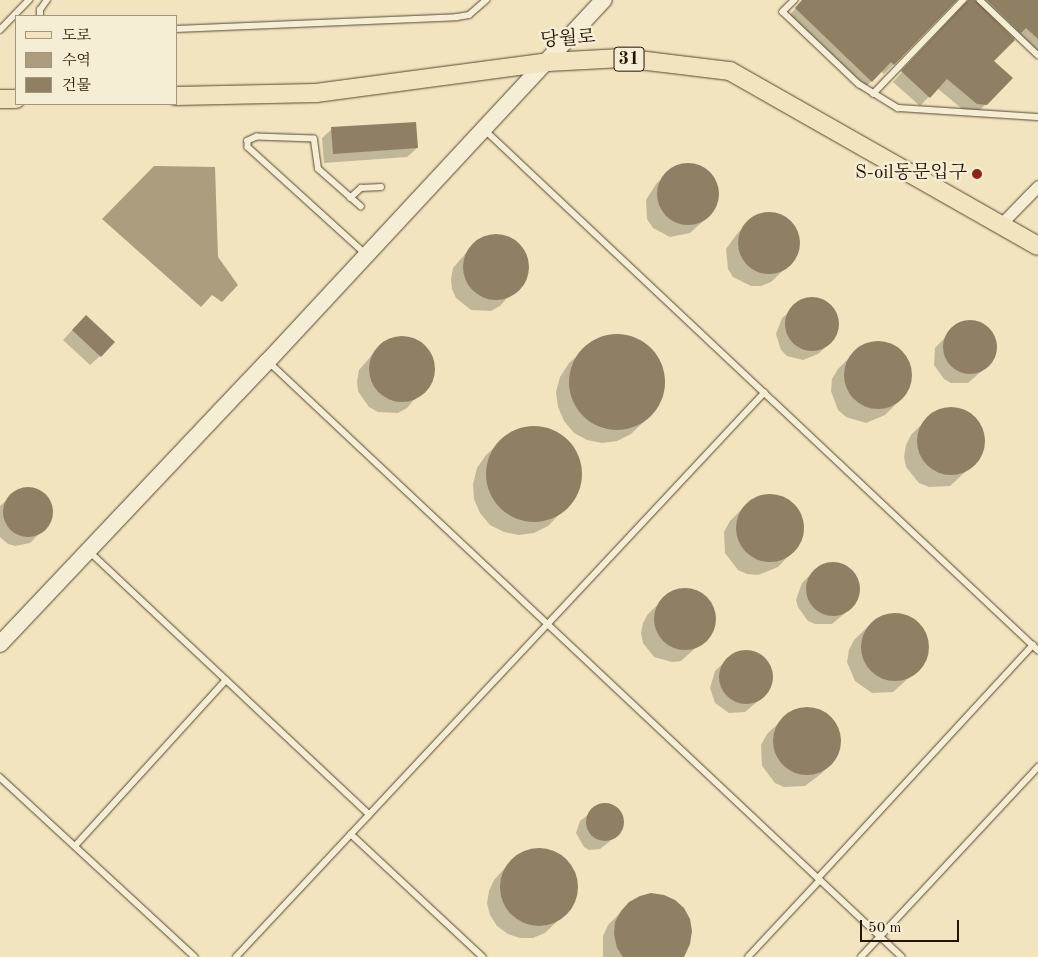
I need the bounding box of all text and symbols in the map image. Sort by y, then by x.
legend [15,15,178,105]
street label: 당월로 [540,27,596,53]
text: 도로 [62,29,91,44]
road number: 31 [613,44,645,74]
text: 수역 [62,54,91,69]
text: 건물 [62,79,91,94]
place label: S-oil동문입구 [855,163,967,185]
marker: S-oil동문입구 [971,168,983,180]
scale bar [863,910,962,942]
text: 50 m [868,921,902,936]

